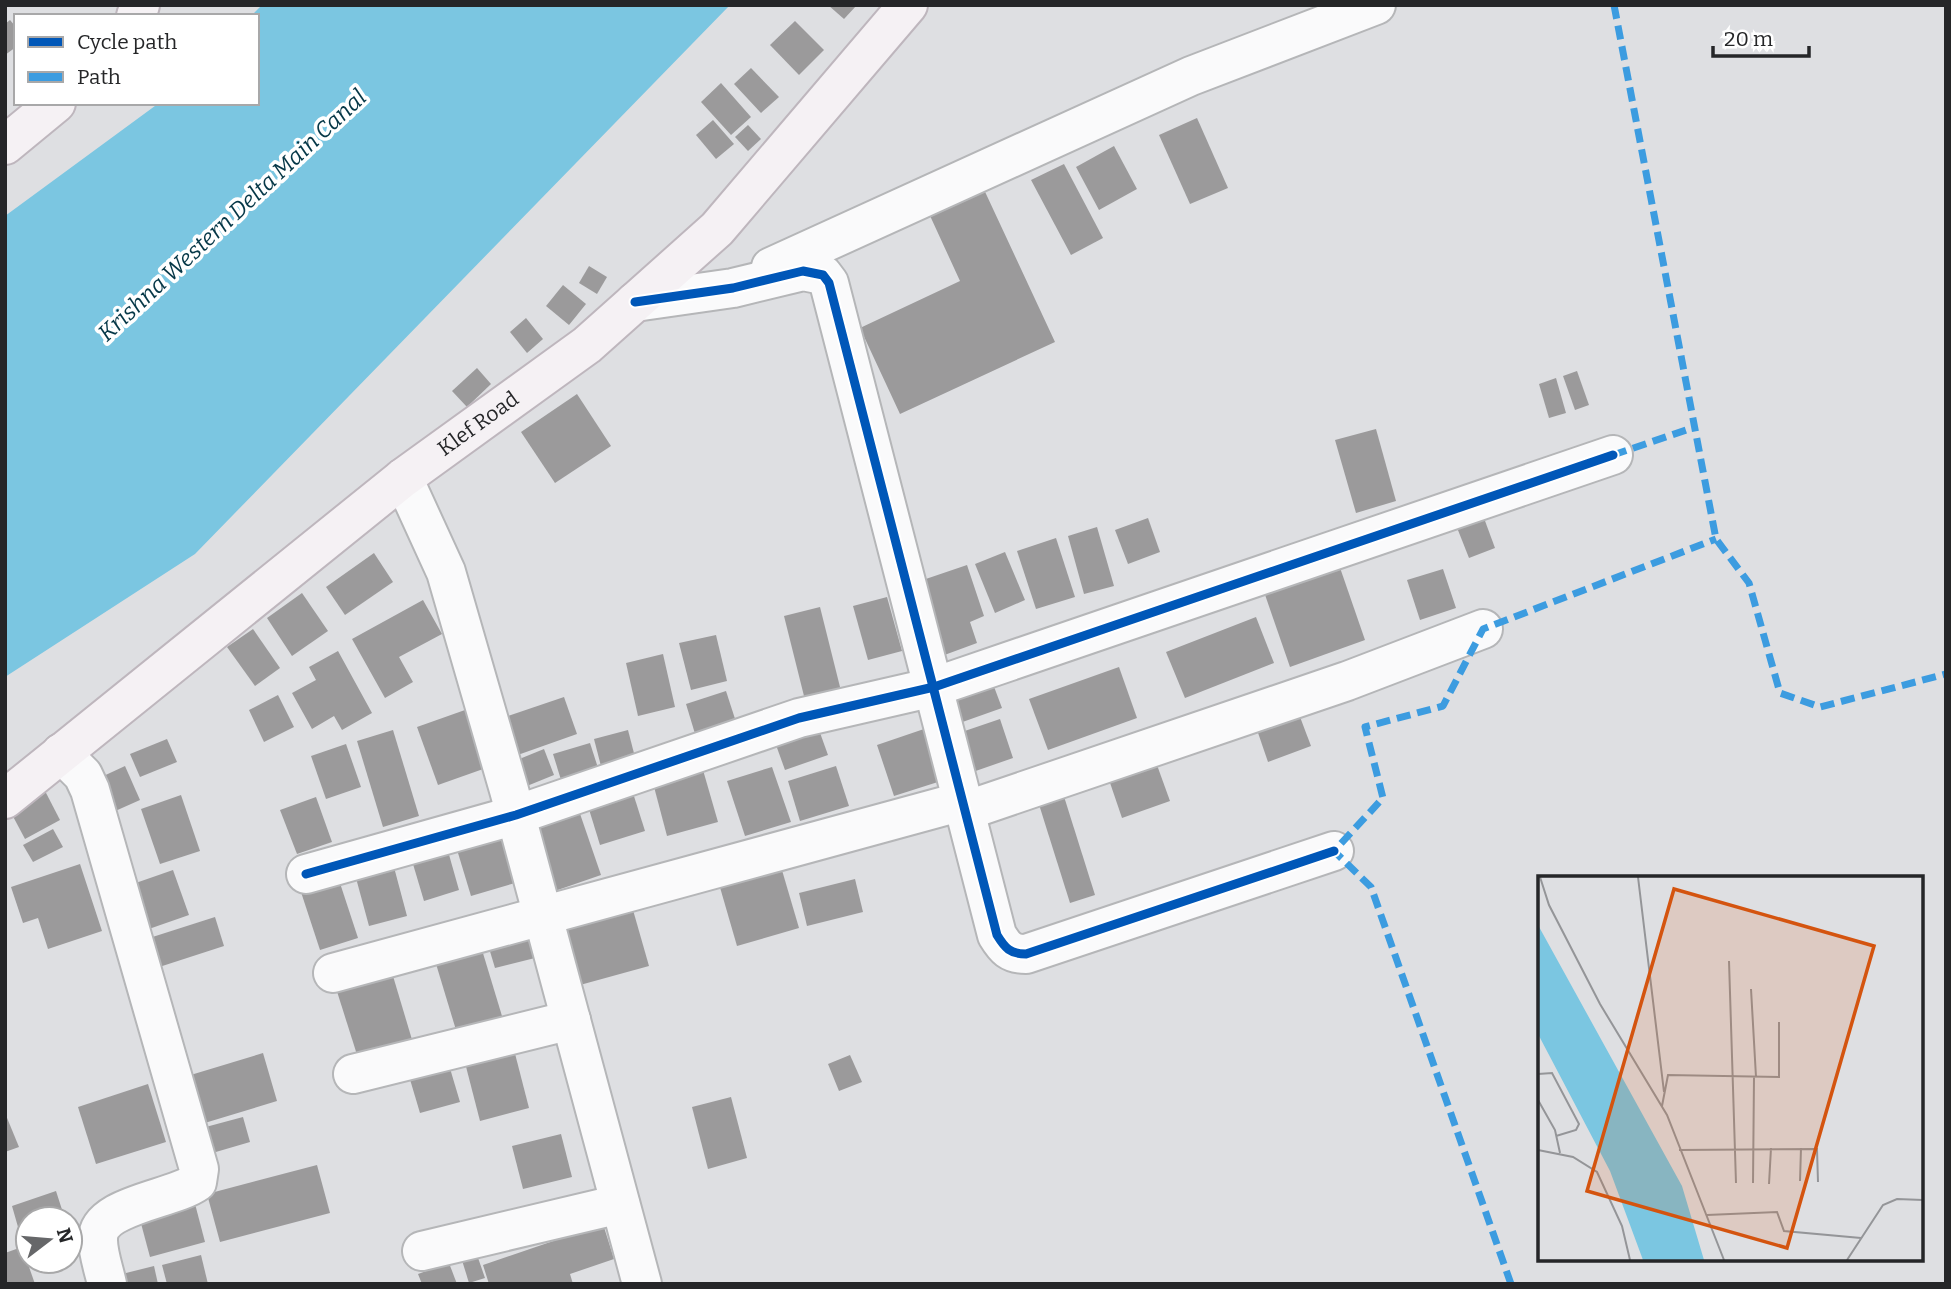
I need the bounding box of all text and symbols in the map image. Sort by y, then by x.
legend [14,14,259,105]
scale bar [1713,14,1809,58]
text: 20 m [1724,26,1773,52]
text: Cycle path [77,29,177,55]
text: Path [77,64,121,90]
water label: Krishna Western Delta Main Canal [92,83,372,347]
street label: Klef Road [433,386,524,462]
inset map [1538,876,1923,1261]
north arrow [14,1205,84,1275]
text: N [52,1225,78,1246]

